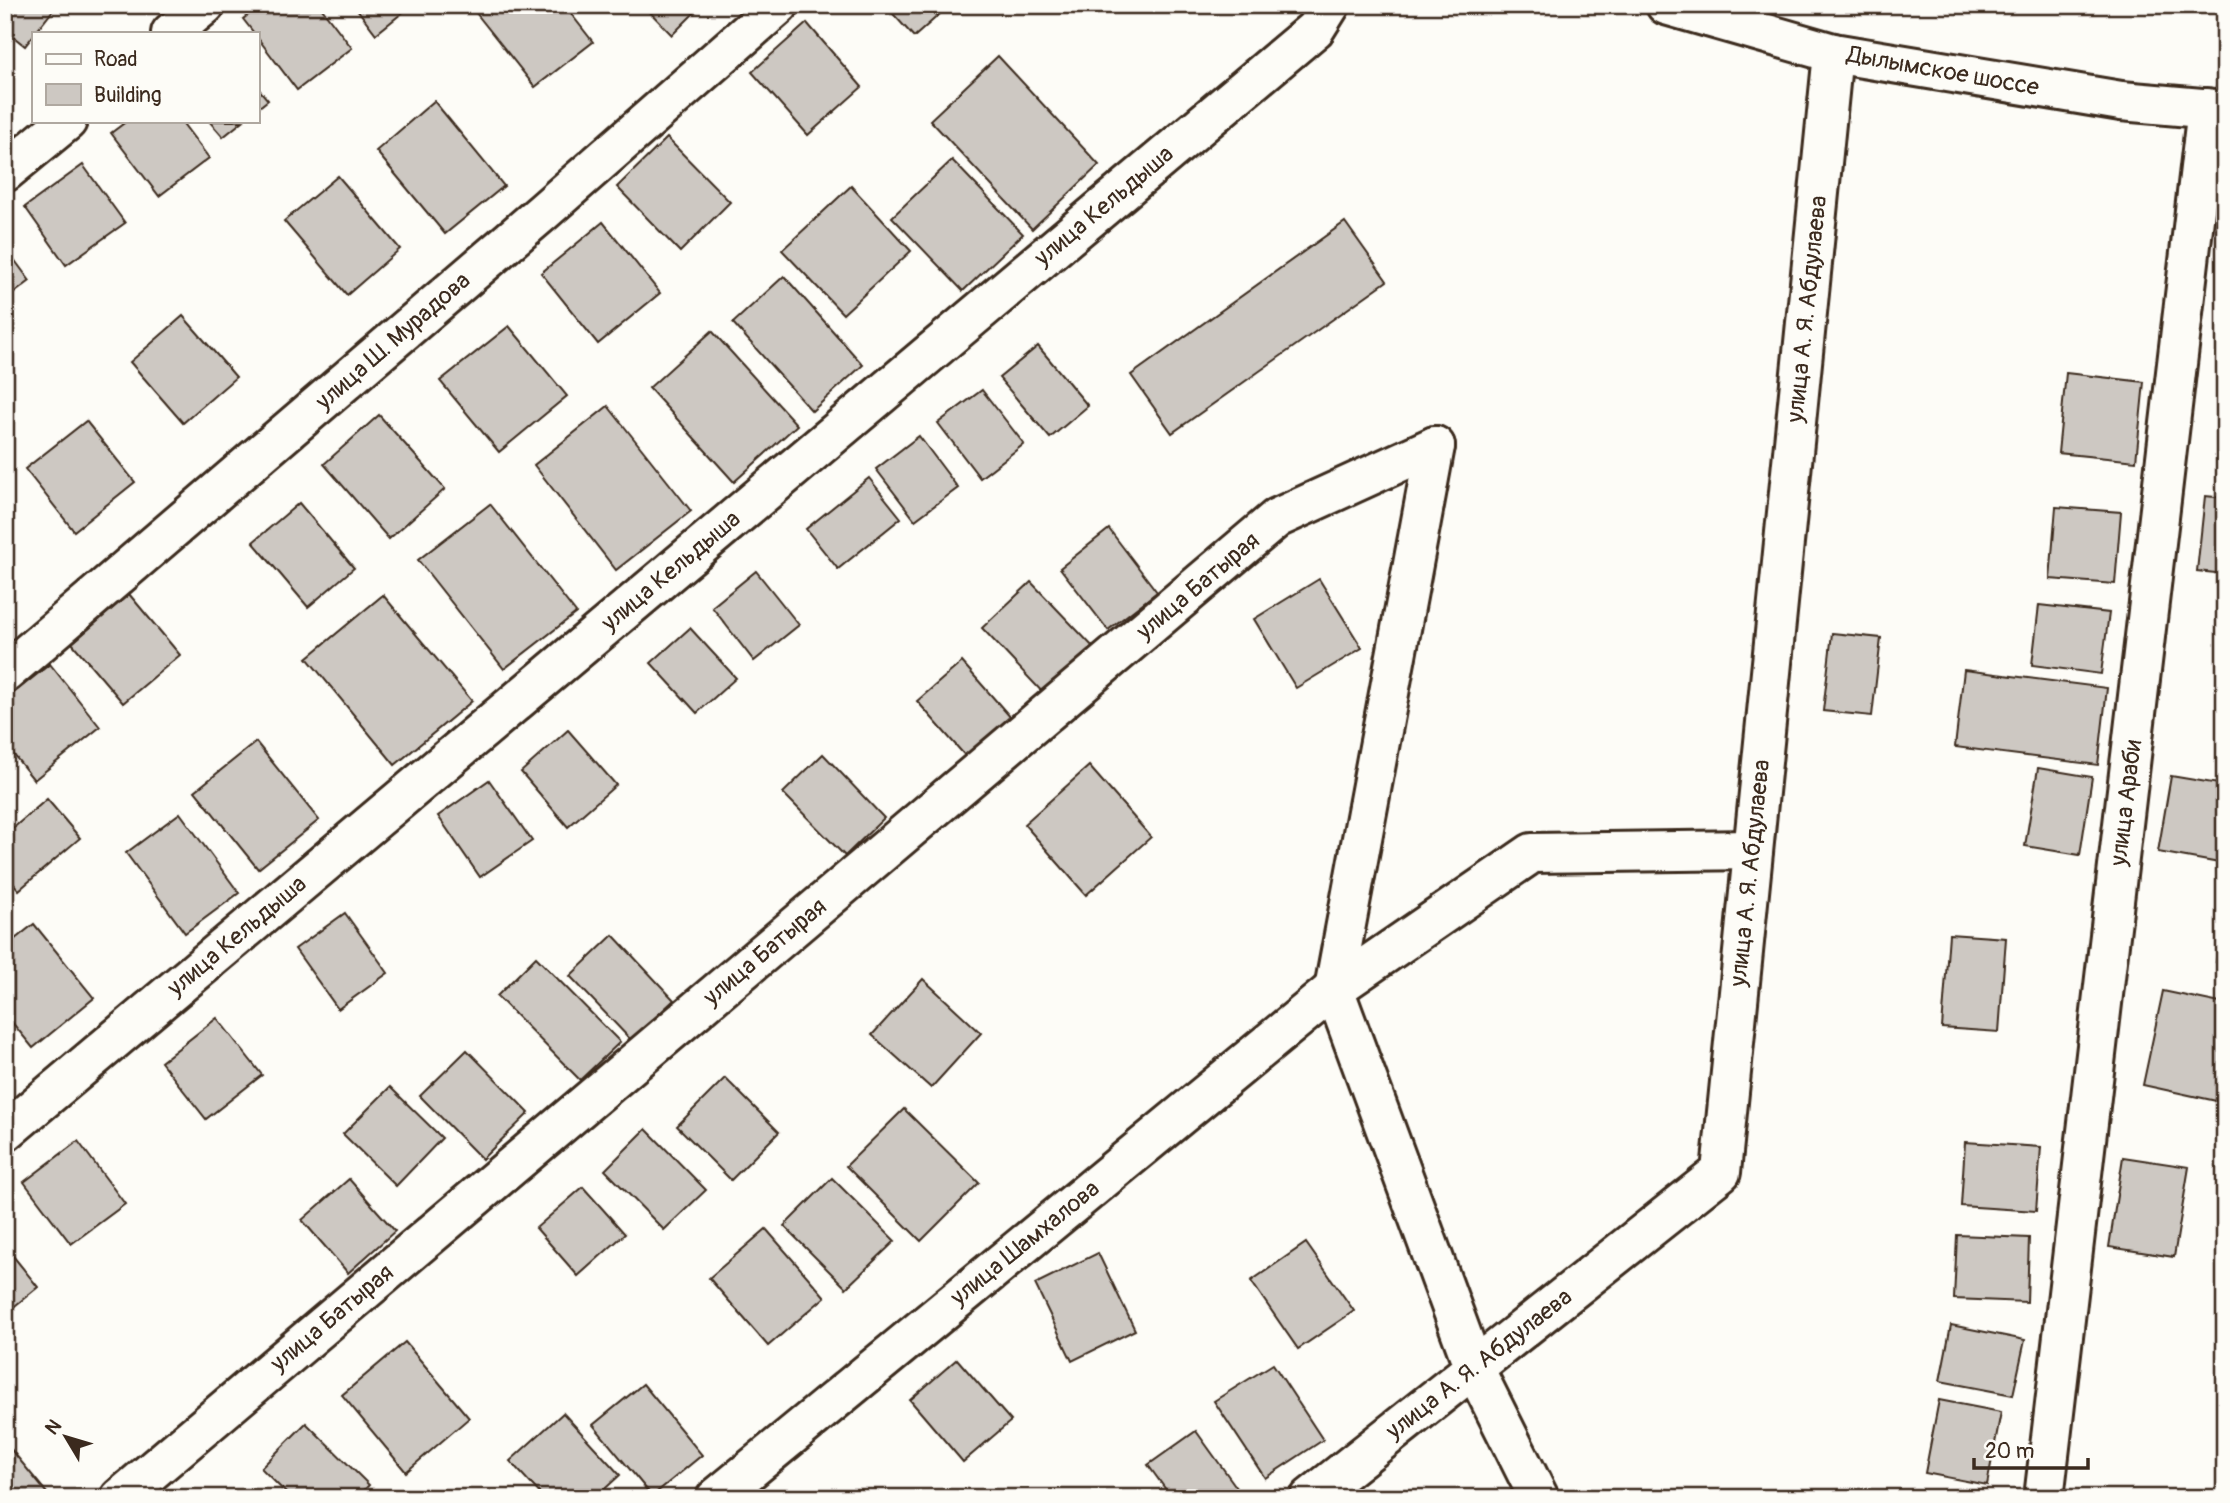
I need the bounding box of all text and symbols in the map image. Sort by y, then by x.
legend [32,32,259,122]
street label: Дылымское шоссе [1844,40,2041,102]
text: Road [94,46,138,73]
text: Building [94,82,161,109]
street label: улица Кельдыша [1028,140,1179,273]
street label: улица А. Я. Абдулаева [1781,194,1833,425]
street label: улица Ш. Мурадова [309,266,476,417]
street label: улица Кельдыша [595,505,746,638]
street label: улица Батырая [1130,526,1265,647]
street label: улица Араби [2104,738,2148,869]
street label: улица А. Я. Абдулаева [1724,758,1776,989]
street label: улица Кельдыша [161,870,312,1003]
street label: улица Батырая [697,892,832,1013]
street label: улица Шамхалова [944,1174,1105,1313]
street label: улица Батырая [264,1258,399,1379]
street label: улица А. Я. Абдулаева [1379,1282,1578,1446]
north arrow [32,1402,102,1472]
text: N [40,1415,67,1440]
scale bar [1974,1426,2088,1470]
text: 20 m [1985,1438,2034,1465]

